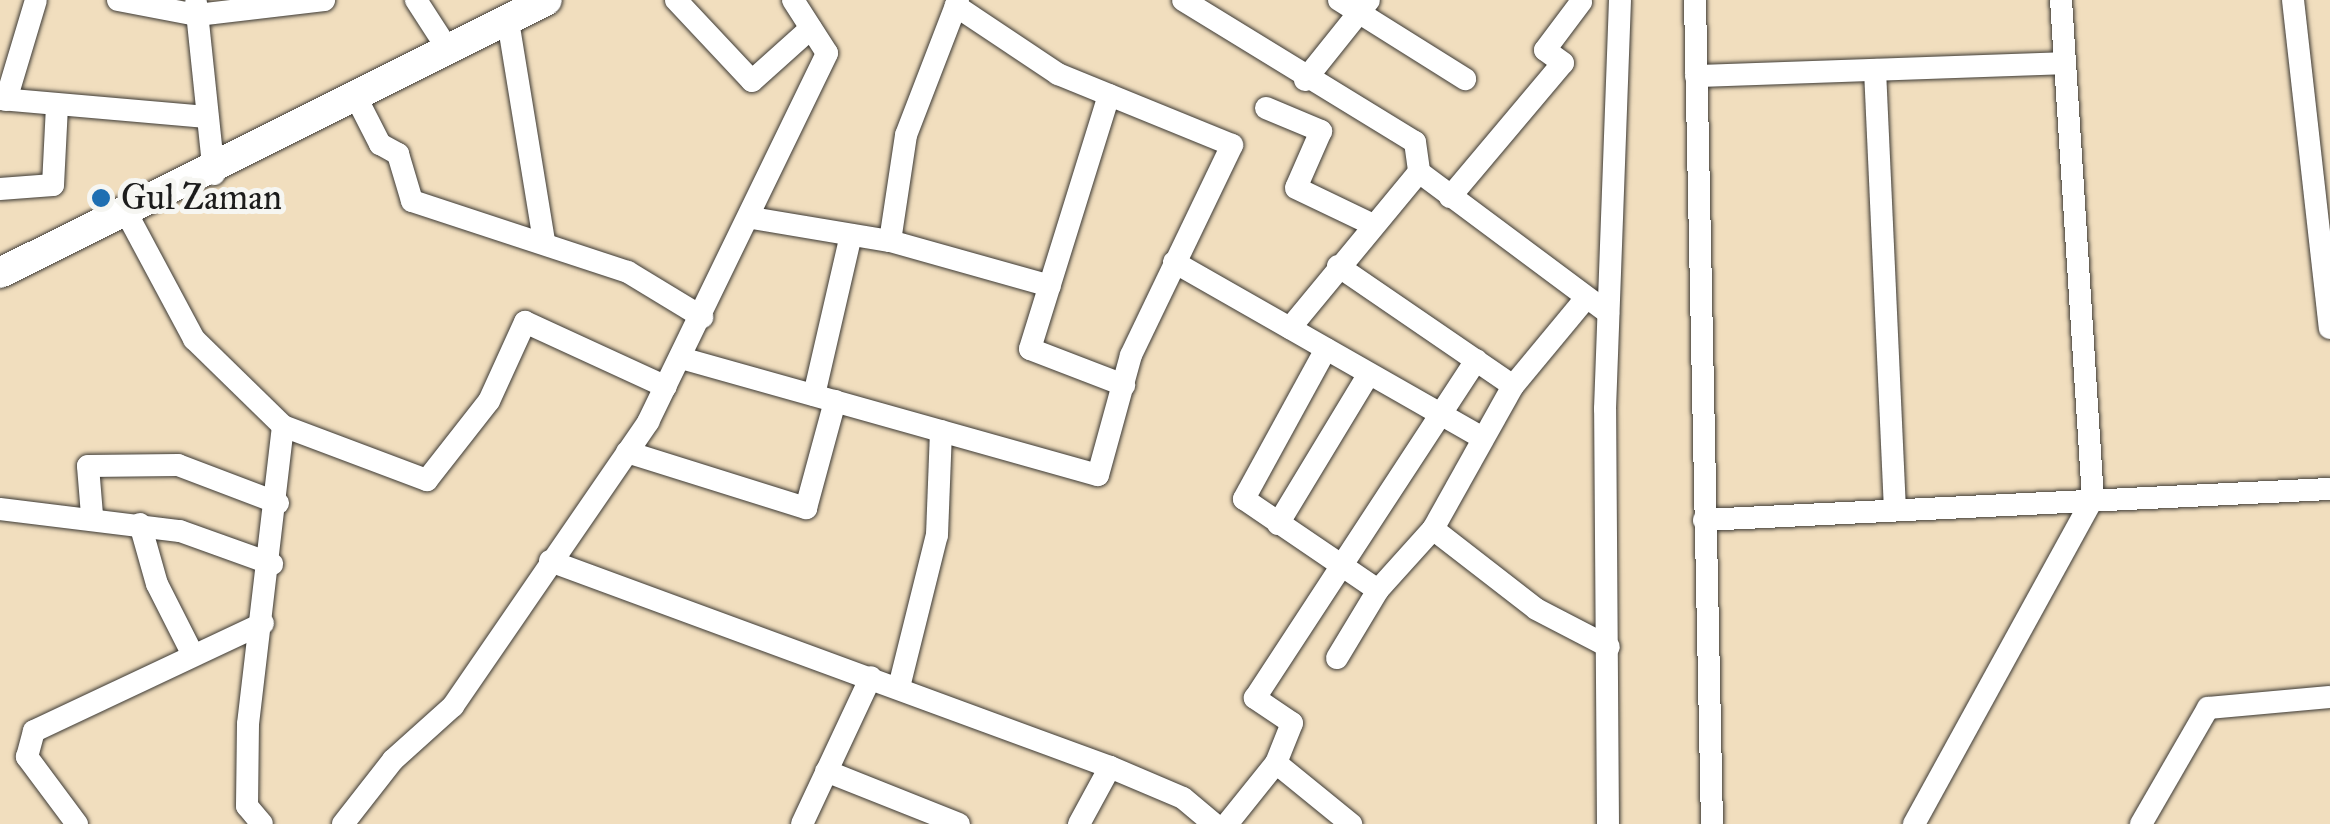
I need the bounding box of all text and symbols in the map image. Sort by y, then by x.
place label: Gul Zaman [121,177,282,219]
marker: Gul Zaman [90,187,112,209]

